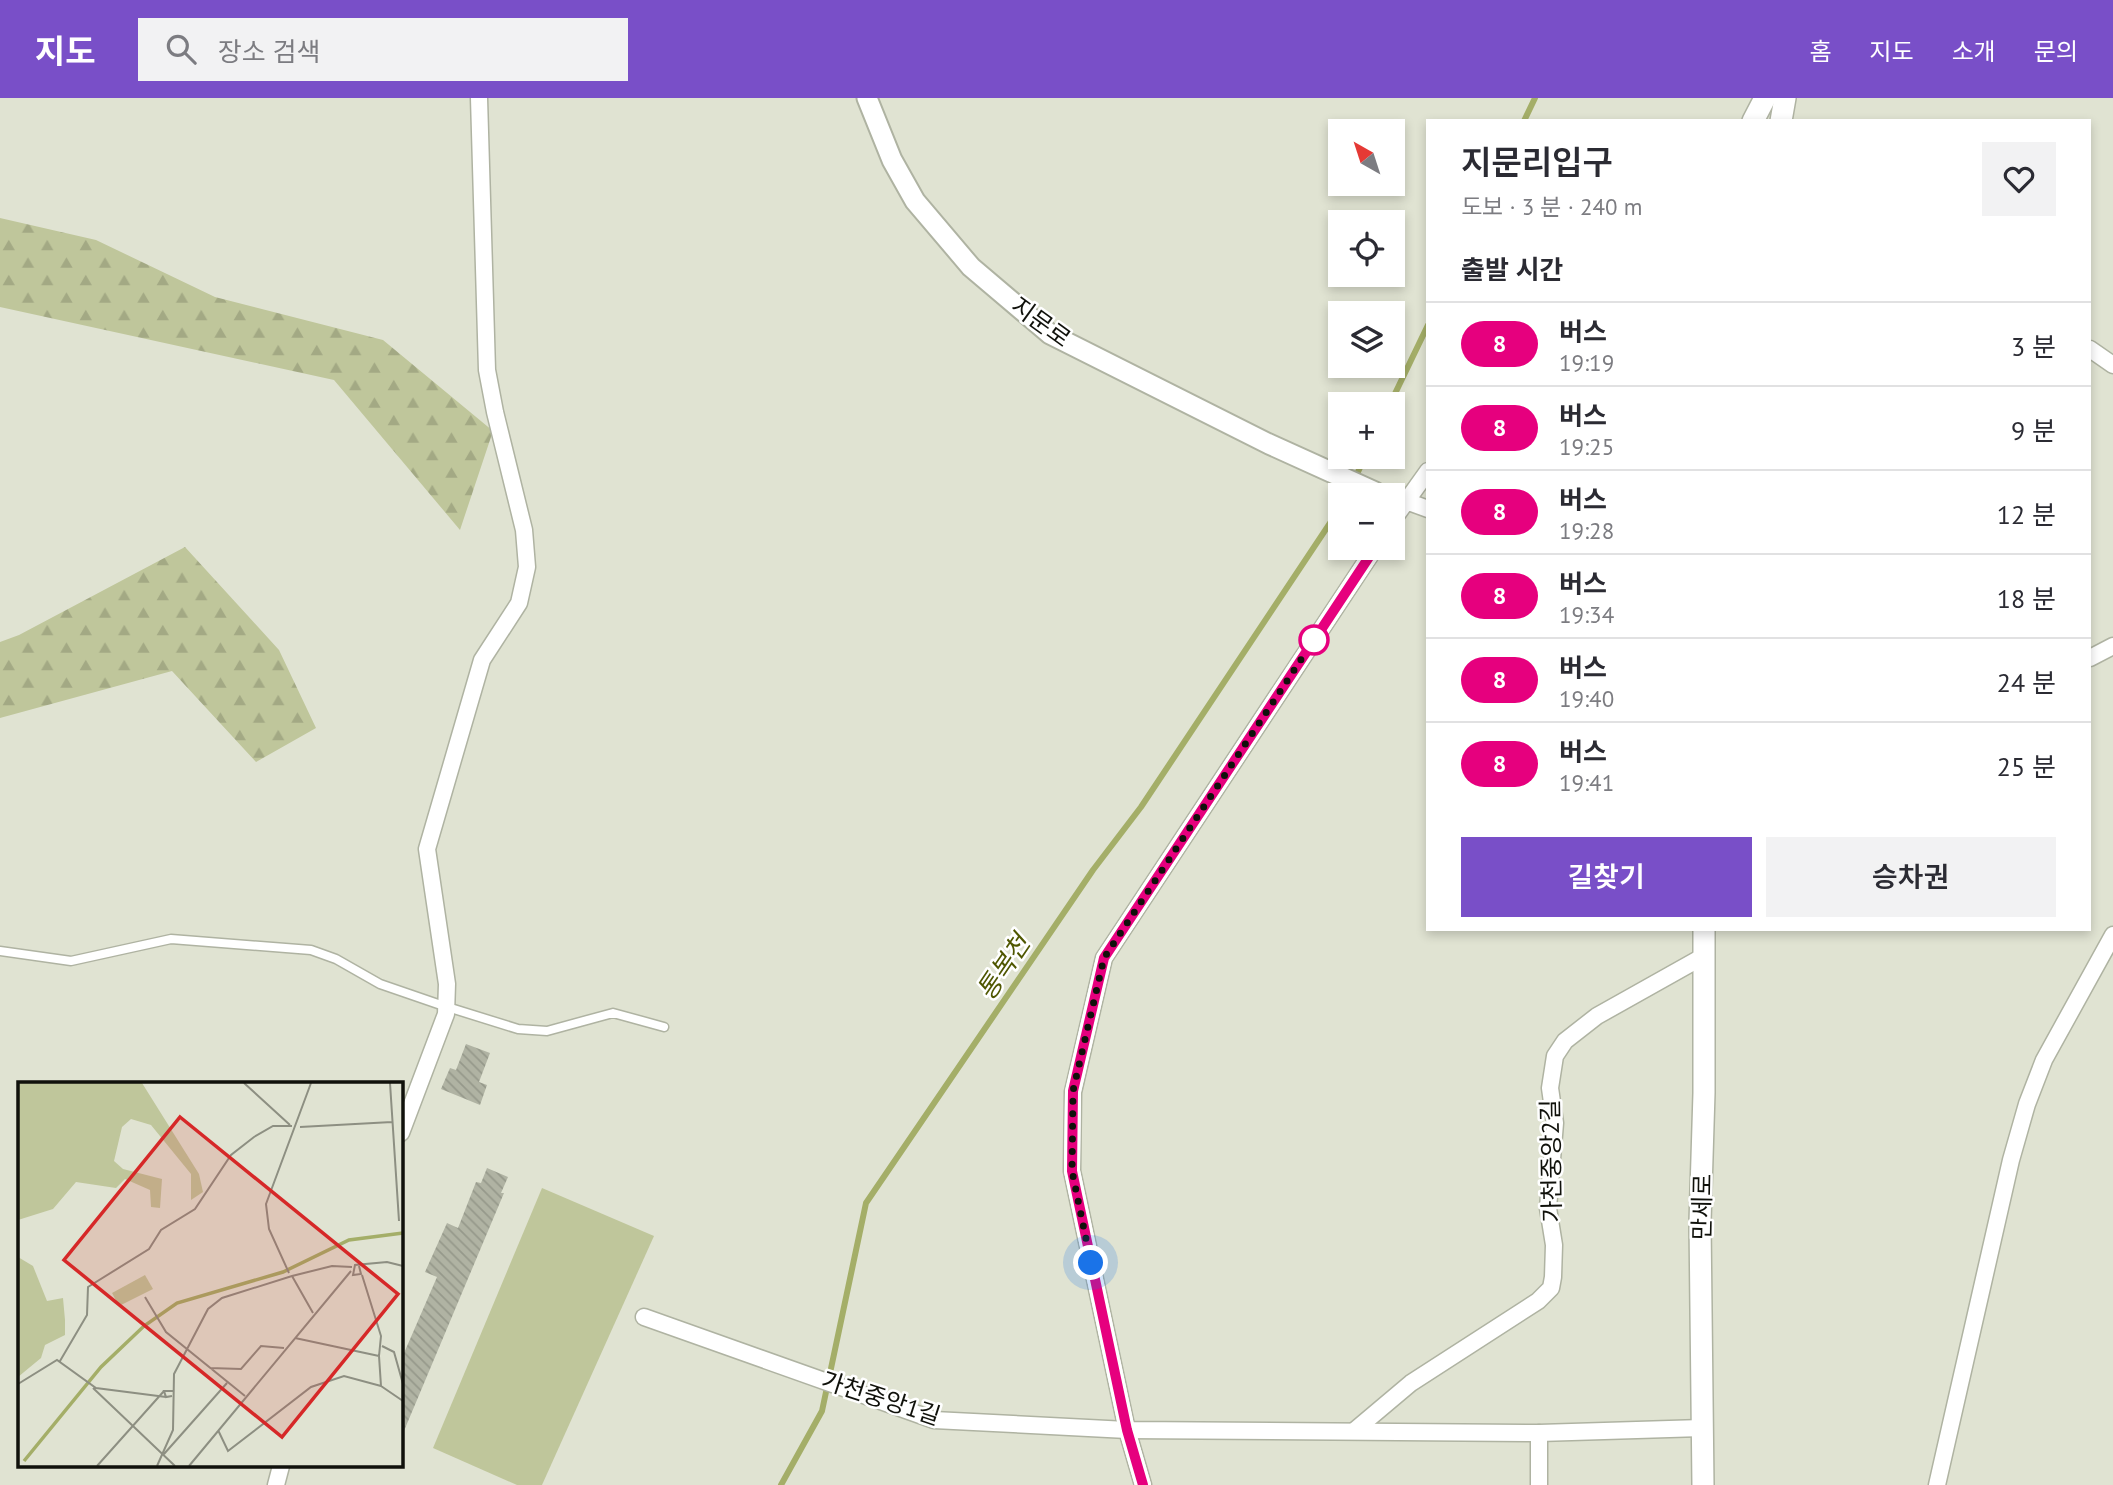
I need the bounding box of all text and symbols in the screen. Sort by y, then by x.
search box [138,18,628,81]
text: 지도 [35,29,96,72]
icon: search [162,30,200,68]
text: 장소 검색 [218,35,320,68]
text: 홈 [1809,36,1831,67]
text: 지도 [1869,36,1914,67]
text: 소개 [1952,36,1996,67]
text: 문의 [2034,36,2078,67]
north arrow [1328,119,1405,196]
map controls [1328,119,1405,560]
text: 지문리입구 [1461,140,1613,183]
button: heart [1982,142,2056,216]
text: 도보 · 3 분 · 240 m [1461,192,1642,221]
button: locate [1328,210,1405,287]
text: 출발 시간 [1461,253,1563,286]
street label: 지문로 [1005,290,1077,354]
button: layers [1328,301,1405,378]
text: 버스 [1559,315,1607,348]
text: 8 [1493,328,1506,359]
text: 3 분 [2011,330,2056,363]
text: 19:19 [1559,348,1614,377]
button: + [1328,392,1405,469]
text: 버스 [1559,399,1607,432]
text: 8 [1493,412,1506,443]
text: 9 분 [2011,414,2056,447]
text: 19:25 [1559,432,1614,461]
button: − [1328,483,1405,560]
text: 버스 [1559,483,1607,516]
text: 8 [1493,496,1506,527]
text: 12 분 [1997,498,2056,531]
text: 19:28 [1559,516,1614,545]
text: 버스 [1559,567,1607,600]
text: 8 [1493,580,1506,611]
text: 18 분 [1997,582,2056,615]
text: 19:34 [1559,600,1614,629]
unlabelled marker [1299,625,1329,655]
text: 버스 [1559,651,1607,684]
text: 8 [1493,664,1506,695]
text: 24 분 [1997,666,2056,699]
text: 19:40 [1559,684,1614,713]
text: 버스 [1559,735,1607,768]
text: 8 [1493,748,1506,779]
text: 25 분 [1997,750,2056,783]
text: 19:41 [1559,768,1614,797]
button: 길찾기 [1461,837,1752,917]
button: 승차권 [1766,837,2056,917]
water label: 통복천 [969,925,1038,1006]
inset map [18,1082,402,1468]
street label: 가천중앙2길 [1534,1099,1568,1223]
street label: 만세로 [1686,1174,1718,1240]
your location [1073,1245,1108,1280]
street label: 가천중앙1길 [817,1364,945,1432]

